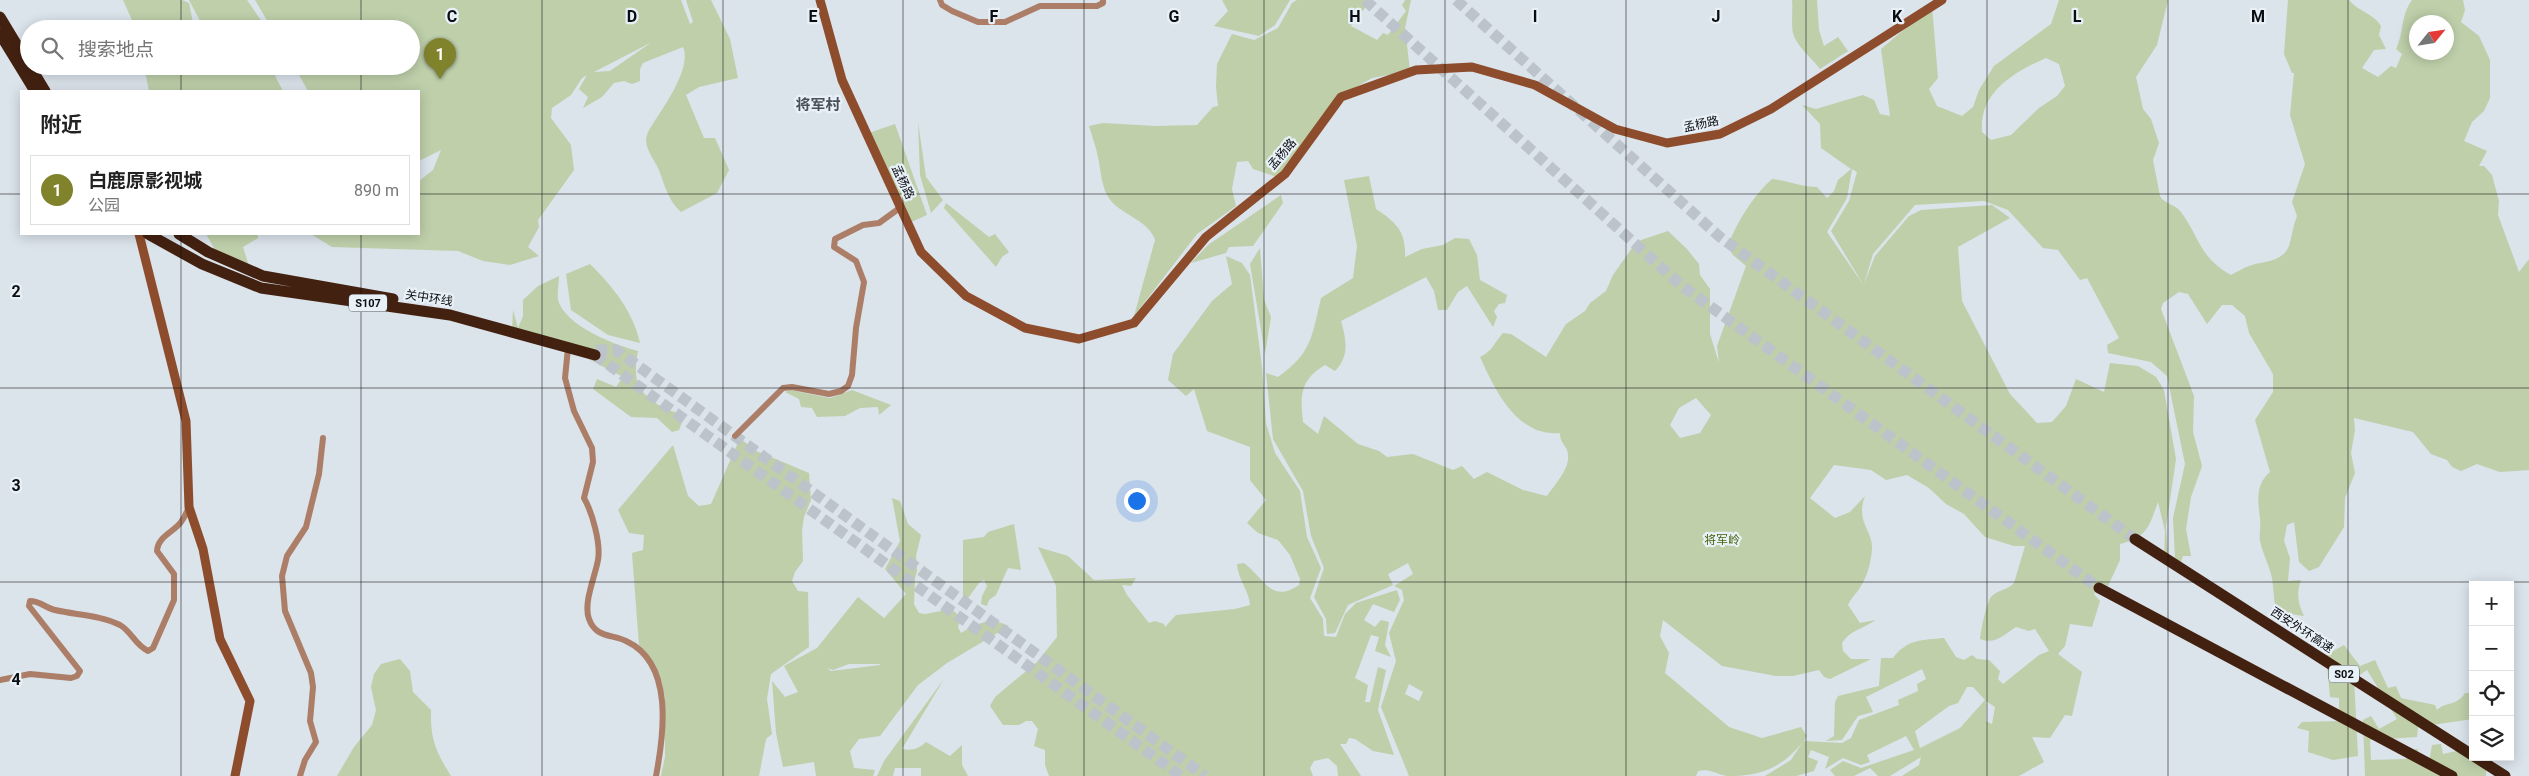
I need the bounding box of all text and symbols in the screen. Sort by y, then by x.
text: C [447,7,457,26]
text: D [627,7,637,26]
text: E [809,7,818,26]
text: F [990,7,999,26]
text: G [1169,7,1180,26]
text: H [1349,7,1361,26]
text: I [1533,7,1537,26]
text: J [1712,7,1720,26]
text: K [1892,7,1903,26]
text: L [2073,7,2082,26]
text: M [2251,7,2265,26]
north arrow [2409,15,2454,60]
search box [20,20,420,75]
icon: search [38,34,66,62]
text: 搜索地点 [78,38,154,61]
pin: 1 [424,38,456,79]
district label: 将军村 [795,96,841,114]
text: 附近 [40,113,82,137]
street label: 孟杨路 [1682,113,1720,135]
street label: 孟杨路 [1265,136,1299,172]
street label: 孟杨路 [889,163,917,201]
text: 白鹿原影视城 [88,169,202,192]
text: 1 [52,181,62,200]
text: 890 m [354,181,399,200]
text: 公园 [88,196,120,215]
text: 2 [11,282,21,301]
street label: 关中环线 [404,287,454,309]
road number: S107 [349,294,387,312]
text: 3 [11,476,21,495]
your location [1124,488,1150,514]
park label: 将军岭 [1704,533,1740,547]
map controls [2469,581,2514,761]
button: + [2469,581,2514,626]
street label: 西安外环高速 [2268,605,2336,655]
button: − [2469,626,2514,671]
road number: S02 [2329,666,2359,682]
text: 4 [11,670,21,689]
button: locate [2469,671,2514,716]
button: layers [2469,716,2514,761]

